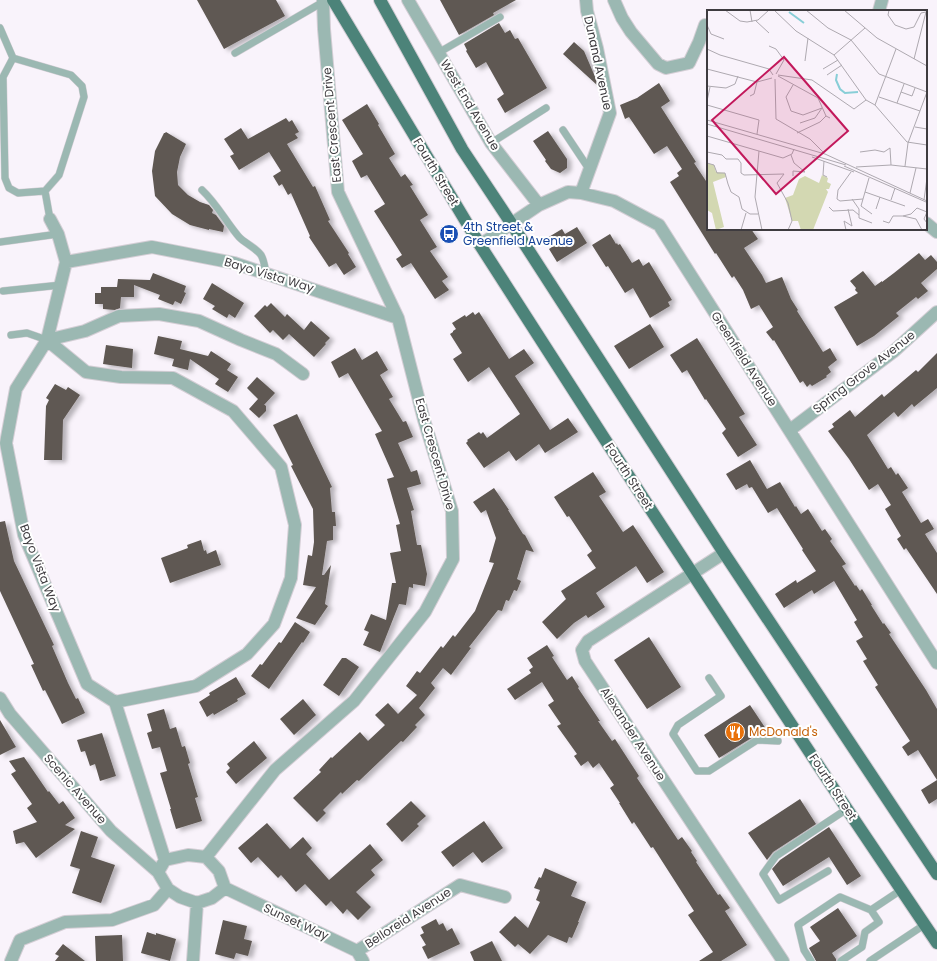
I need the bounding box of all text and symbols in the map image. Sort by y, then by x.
inset map [707,10,927,230]
street label: Dunand Avenue [580,14,617,112]
street label: West End Avenue [437,56,504,153]
street label: East Crescent Drive [318,67,345,183]
street label: Fourth Street [409,135,463,209]
place label: 4th Street & Greenfield Avenue [463,218,573,249]
bus stop icon: 4th Street & Greenfield Avenue [438,223,460,245]
street label: Bayo Vista Way [222,253,316,296]
street label: Greenfield Avenue [707,308,782,410]
street label: Spring Grove Avenue [809,326,918,417]
street label: East Crescent Drive [411,396,460,512]
street label: Fourth Street [602,439,657,512]
street label: Bayo Vista Way [16,522,65,614]
street label: Alexander Avenue [597,684,670,784]
restaurant icon: McDonald's [724,721,746,743]
place label: McDonald's [749,723,818,740]
street label: Scenic Avenue [40,750,111,827]
street label: Fourth Street [806,750,861,823]
street label: Belloreid Avenue [361,883,454,952]
street label: Sunset Way [261,899,332,944]

